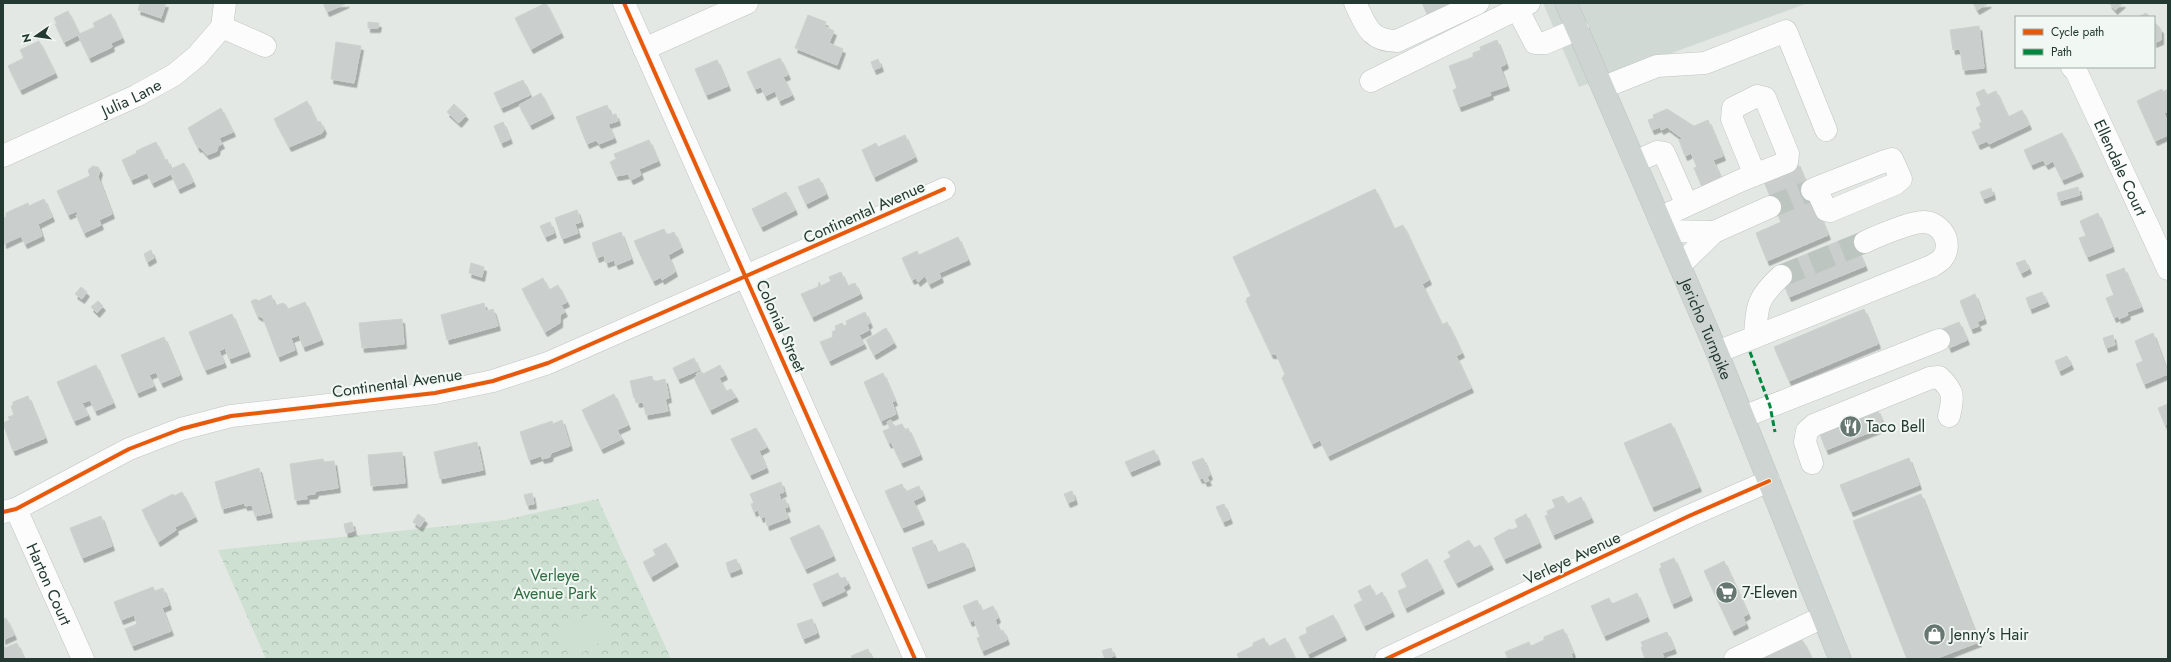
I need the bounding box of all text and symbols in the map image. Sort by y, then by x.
north arrow [16,16,56,56]
legend [2015,16,2155,68]
text: Cycle path [2051,23,2104,41]
text: N [17,32,35,44]
text: Path [2051,43,2072,61]
street label: Julia Lane [96,73,165,123]
street label: Ellendale Court [2088,115,2153,220]
street label: Continental Avenue [799,175,929,249]
street label: Jericho Turnpike [1674,273,1738,383]
street label: Colonial Street [750,276,812,376]
street label: Continental Avenue [331,362,463,404]
restaurant icon: Taco Bell [1838,413,1864,439]
place label: Taco Bell [1866,415,1925,438]
street label: Verleye Avenue [1520,526,1624,590]
street label: Harton Court [21,539,78,629]
park label: Verleye Avenue Park [513,564,598,605]
supermarket icon: 7-Eleven [1713,579,1739,605]
place label: 7-Eleven [1742,581,1798,604]
shop icon: Jenny's Hair [1922,621,1948,647]
place label: Jenny's Hair [1948,623,2029,646]

